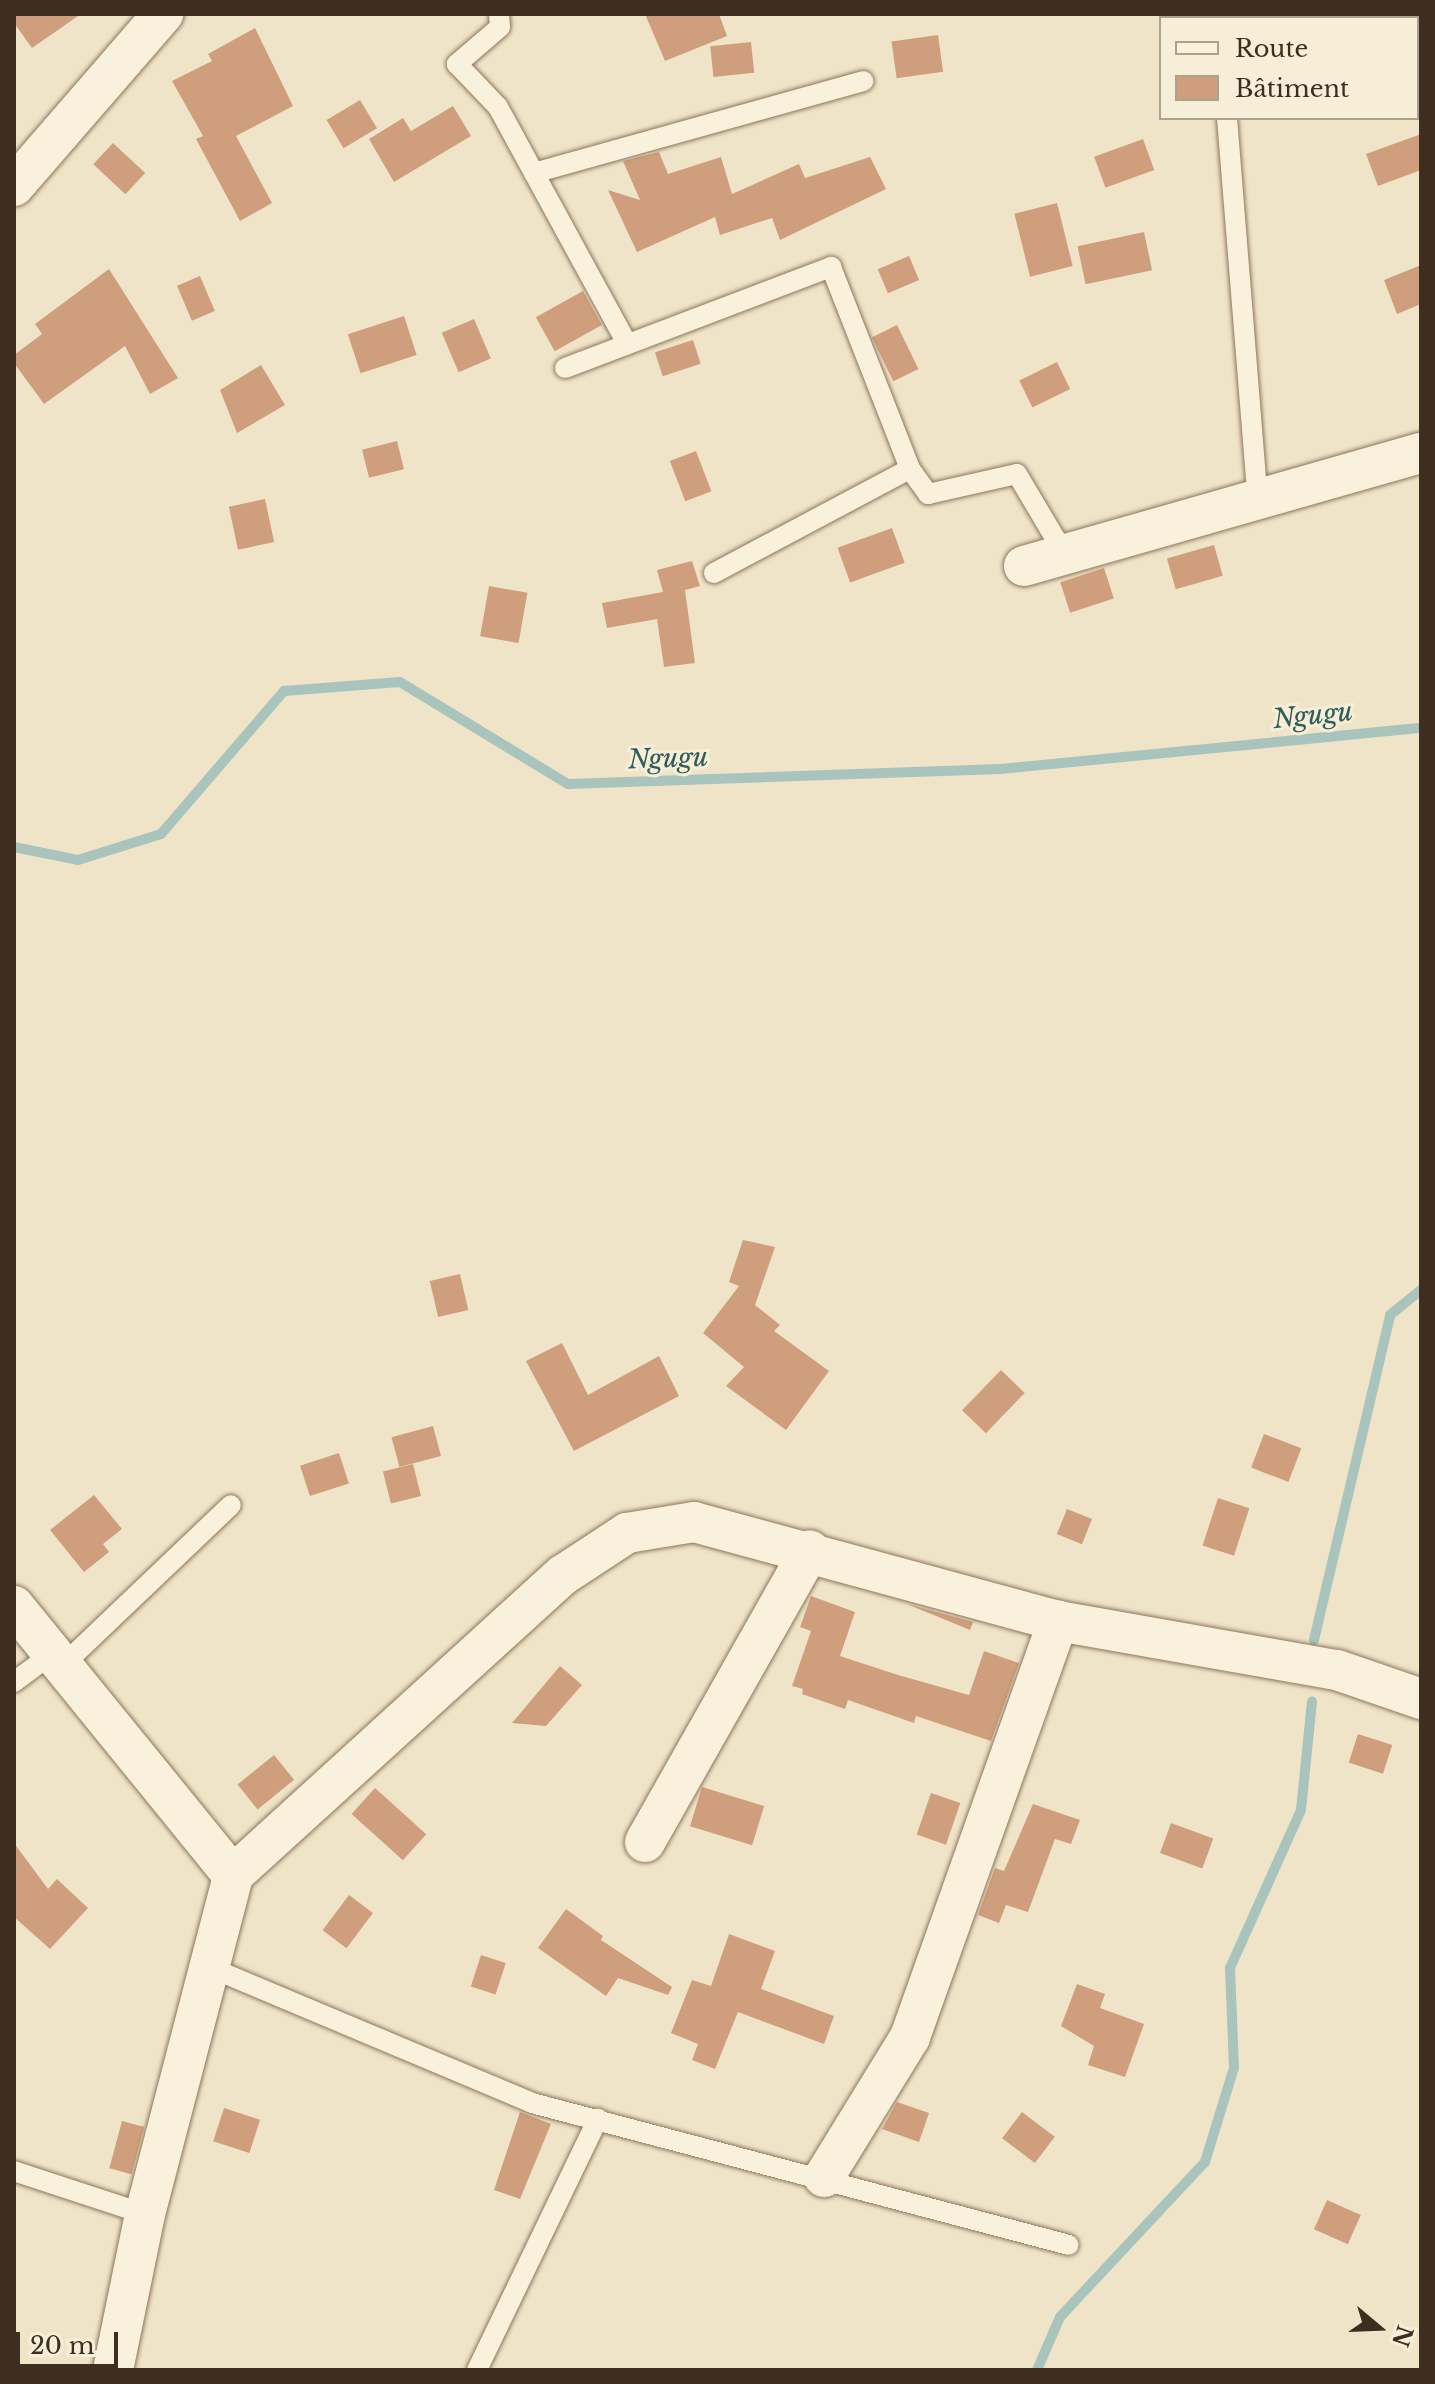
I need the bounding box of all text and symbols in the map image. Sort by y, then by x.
legend [1159,16,1419,120]
text: Route [1235,34,1308,63]
text: Bâtiment [1235,74,1349,103]
water label: Ngugu [1272,696,1354,736]
water label: Ngugu [627,742,709,776]
north arrow [1339,2288,1419,2368]
scale bar [20,2316,122,2366]
text: N [1386,2322,1418,2350]
text: 20 m [30,2331,95,2360]

